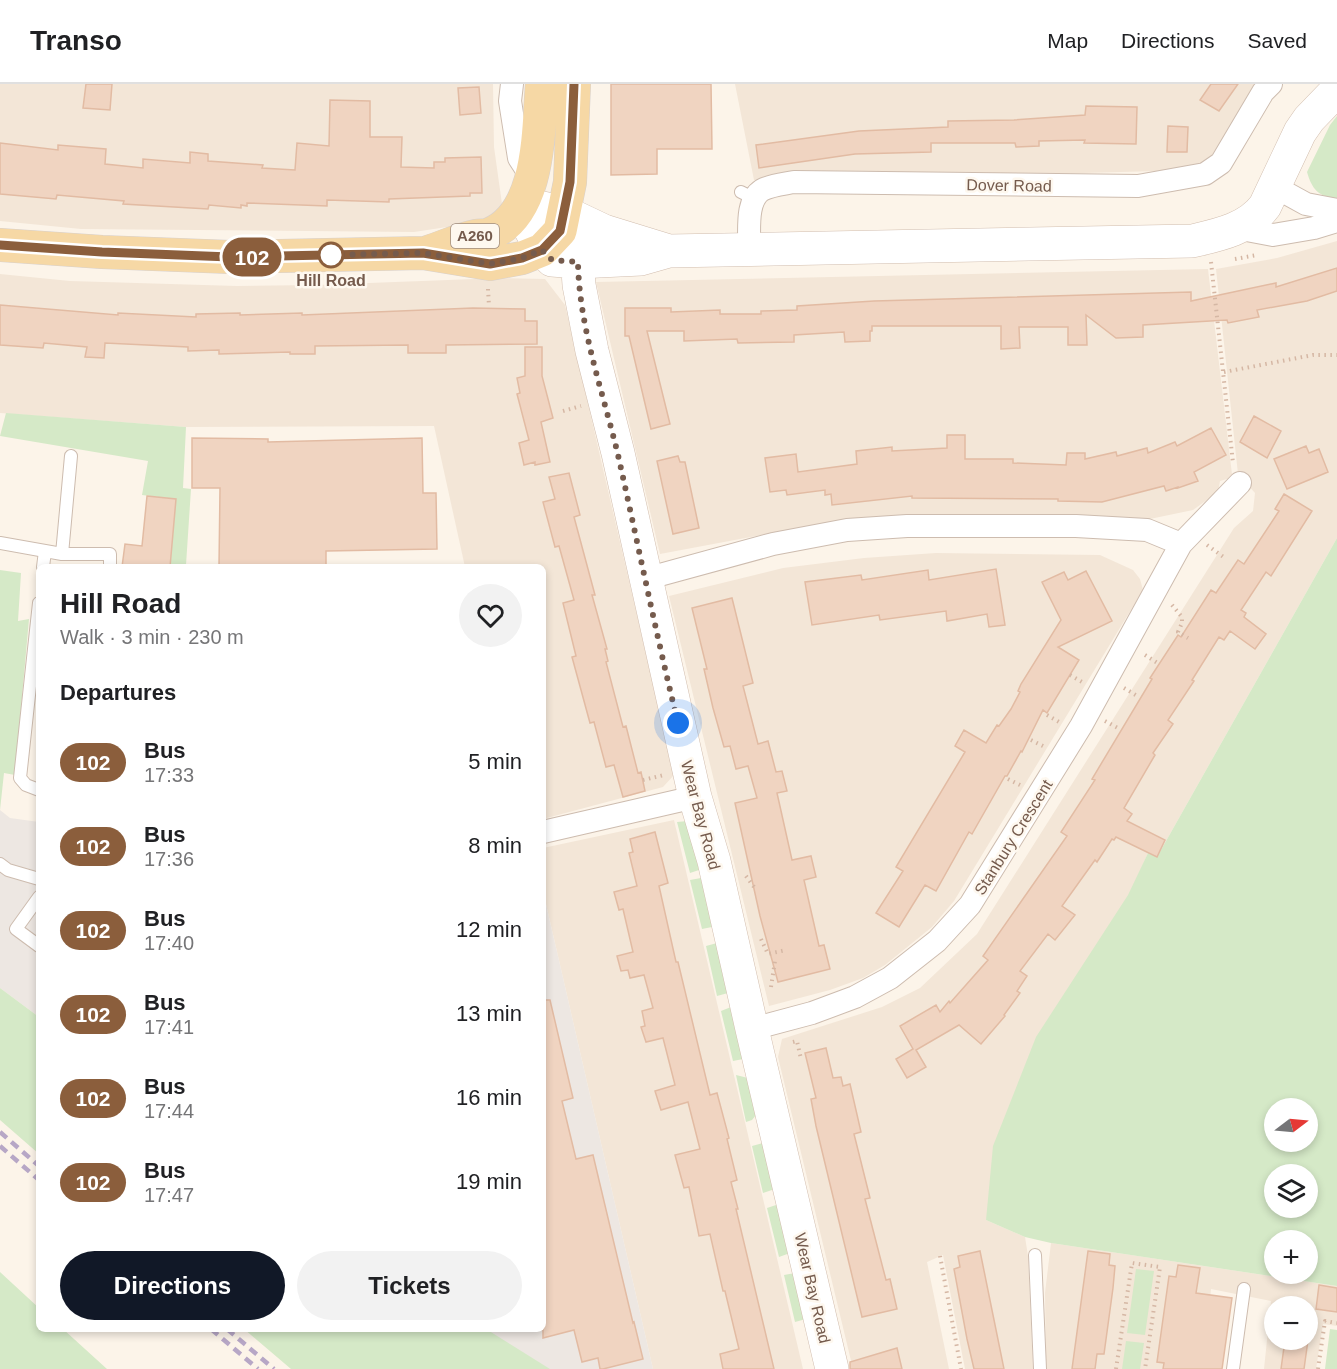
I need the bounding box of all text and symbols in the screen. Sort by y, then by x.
text: Transo [30,25,122,56]
text: Map [1047,29,1088,52]
text: Directions [1121,29,1214,52]
text: Saved [1247,29,1307,52]
street label: Dover Road [966,176,1052,195]
road number: A260 [451,224,499,248]
line badge: 102 [218,238,286,276]
marker: Hill Road [318,242,344,268]
text: 102 [234,246,270,269]
place label: Hill Road [296,272,366,289]
button: heart [459,584,522,647]
text: Hill Road [60,588,181,619]
text: Walk · 3 min · 230 m [60,626,244,648]
text: Departures [60,680,176,705]
your location [663,708,693,738]
text: Bus [144,738,186,763]
text: 5 min [468,749,522,774]
text: 102 [75,751,111,774]
street label: Wear Bay Road [678,759,723,872]
text: 17:33 [144,764,194,786]
street label: Stanbury Crescent [971,776,1056,898]
text: Bus [144,822,186,847]
text: 8 min [468,833,522,858]
text: 102 [75,835,111,858]
text: 17:36 [144,848,194,870]
text: Bus [144,906,186,931]
text: 12 min [456,917,522,942]
text: 102 [75,919,111,942]
text: 17:40 [144,932,194,954]
text: Bus [144,990,186,1015]
text: 13 min [456,1001,522,1026]
text: 102 [75,1003,111,1026]
text: 17:41 [144,1016,194,1038]
text: Bus [144,1074,186,1099]
text: 16 min [456,1085,522,1110]
text: 102 [75,1087,111,1110]
north arrow [1264,1098,1318,1152]
map controls [1264,1098,1318,1350]
text: 17:44 [144,1100,194,1122]
text: Bus [144,1158,186,1183]
button: layers [1264,1164,1318,1218]
text: 19 min [456,1169,522,1194]
text: 102 [75,1171,111,1194]
text: 17:47 [144,1184,194,1206]
button: + [1264,1230,1318,1284]
street label: Wear Bay Road [792,1231,833,1345]
button: Directions [60,1251,285,1320]
button: Tickets [297,1251,522,1320]
button: − [1264,1296,1318,1350]

